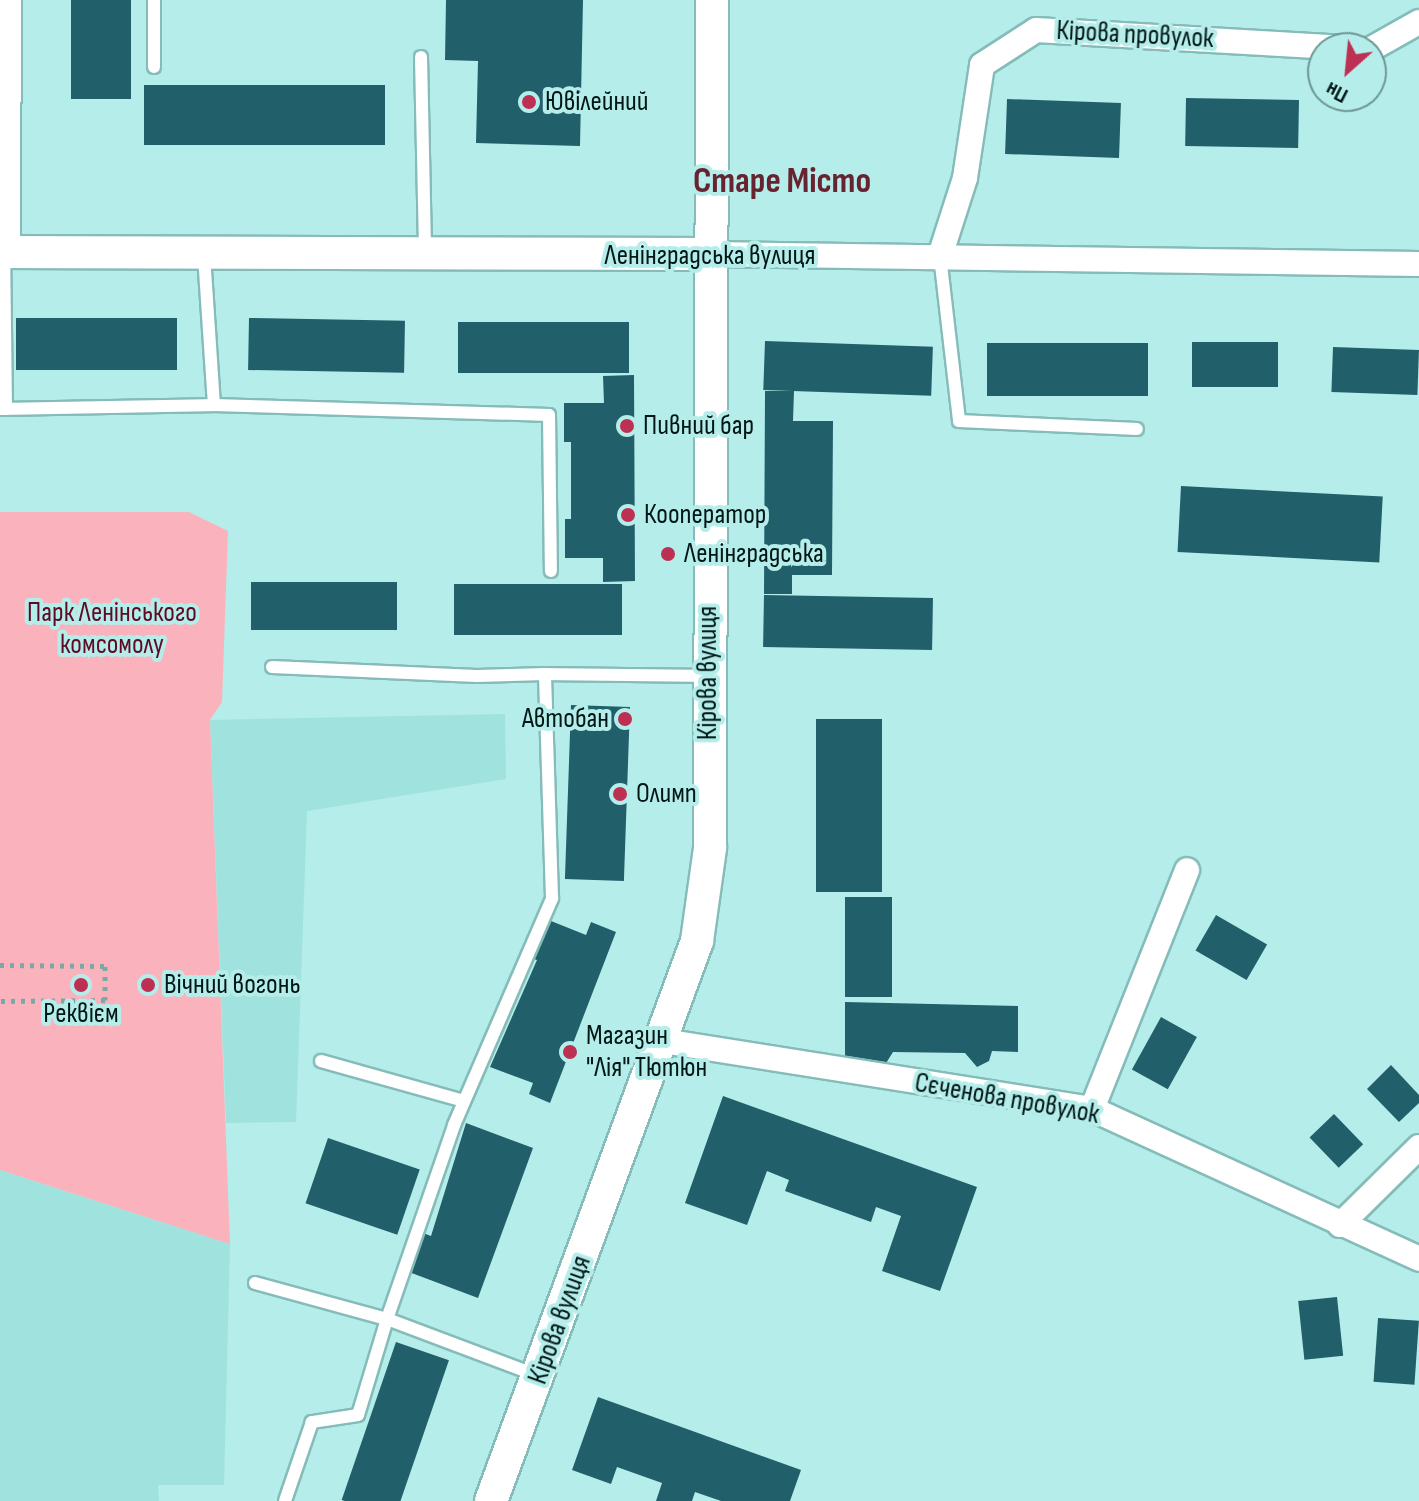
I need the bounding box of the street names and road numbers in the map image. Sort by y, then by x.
street label: Кірова провулок [1056,14,1214,56]
street label: Ленінградська вулиця [605,239,815,273]
street label: Кірова вулиця [691,606,725,740]
street label: Сєченова провулок [912,1066,1102,1132]
street label: Кірова вулиця [521,1251,599,1389]

